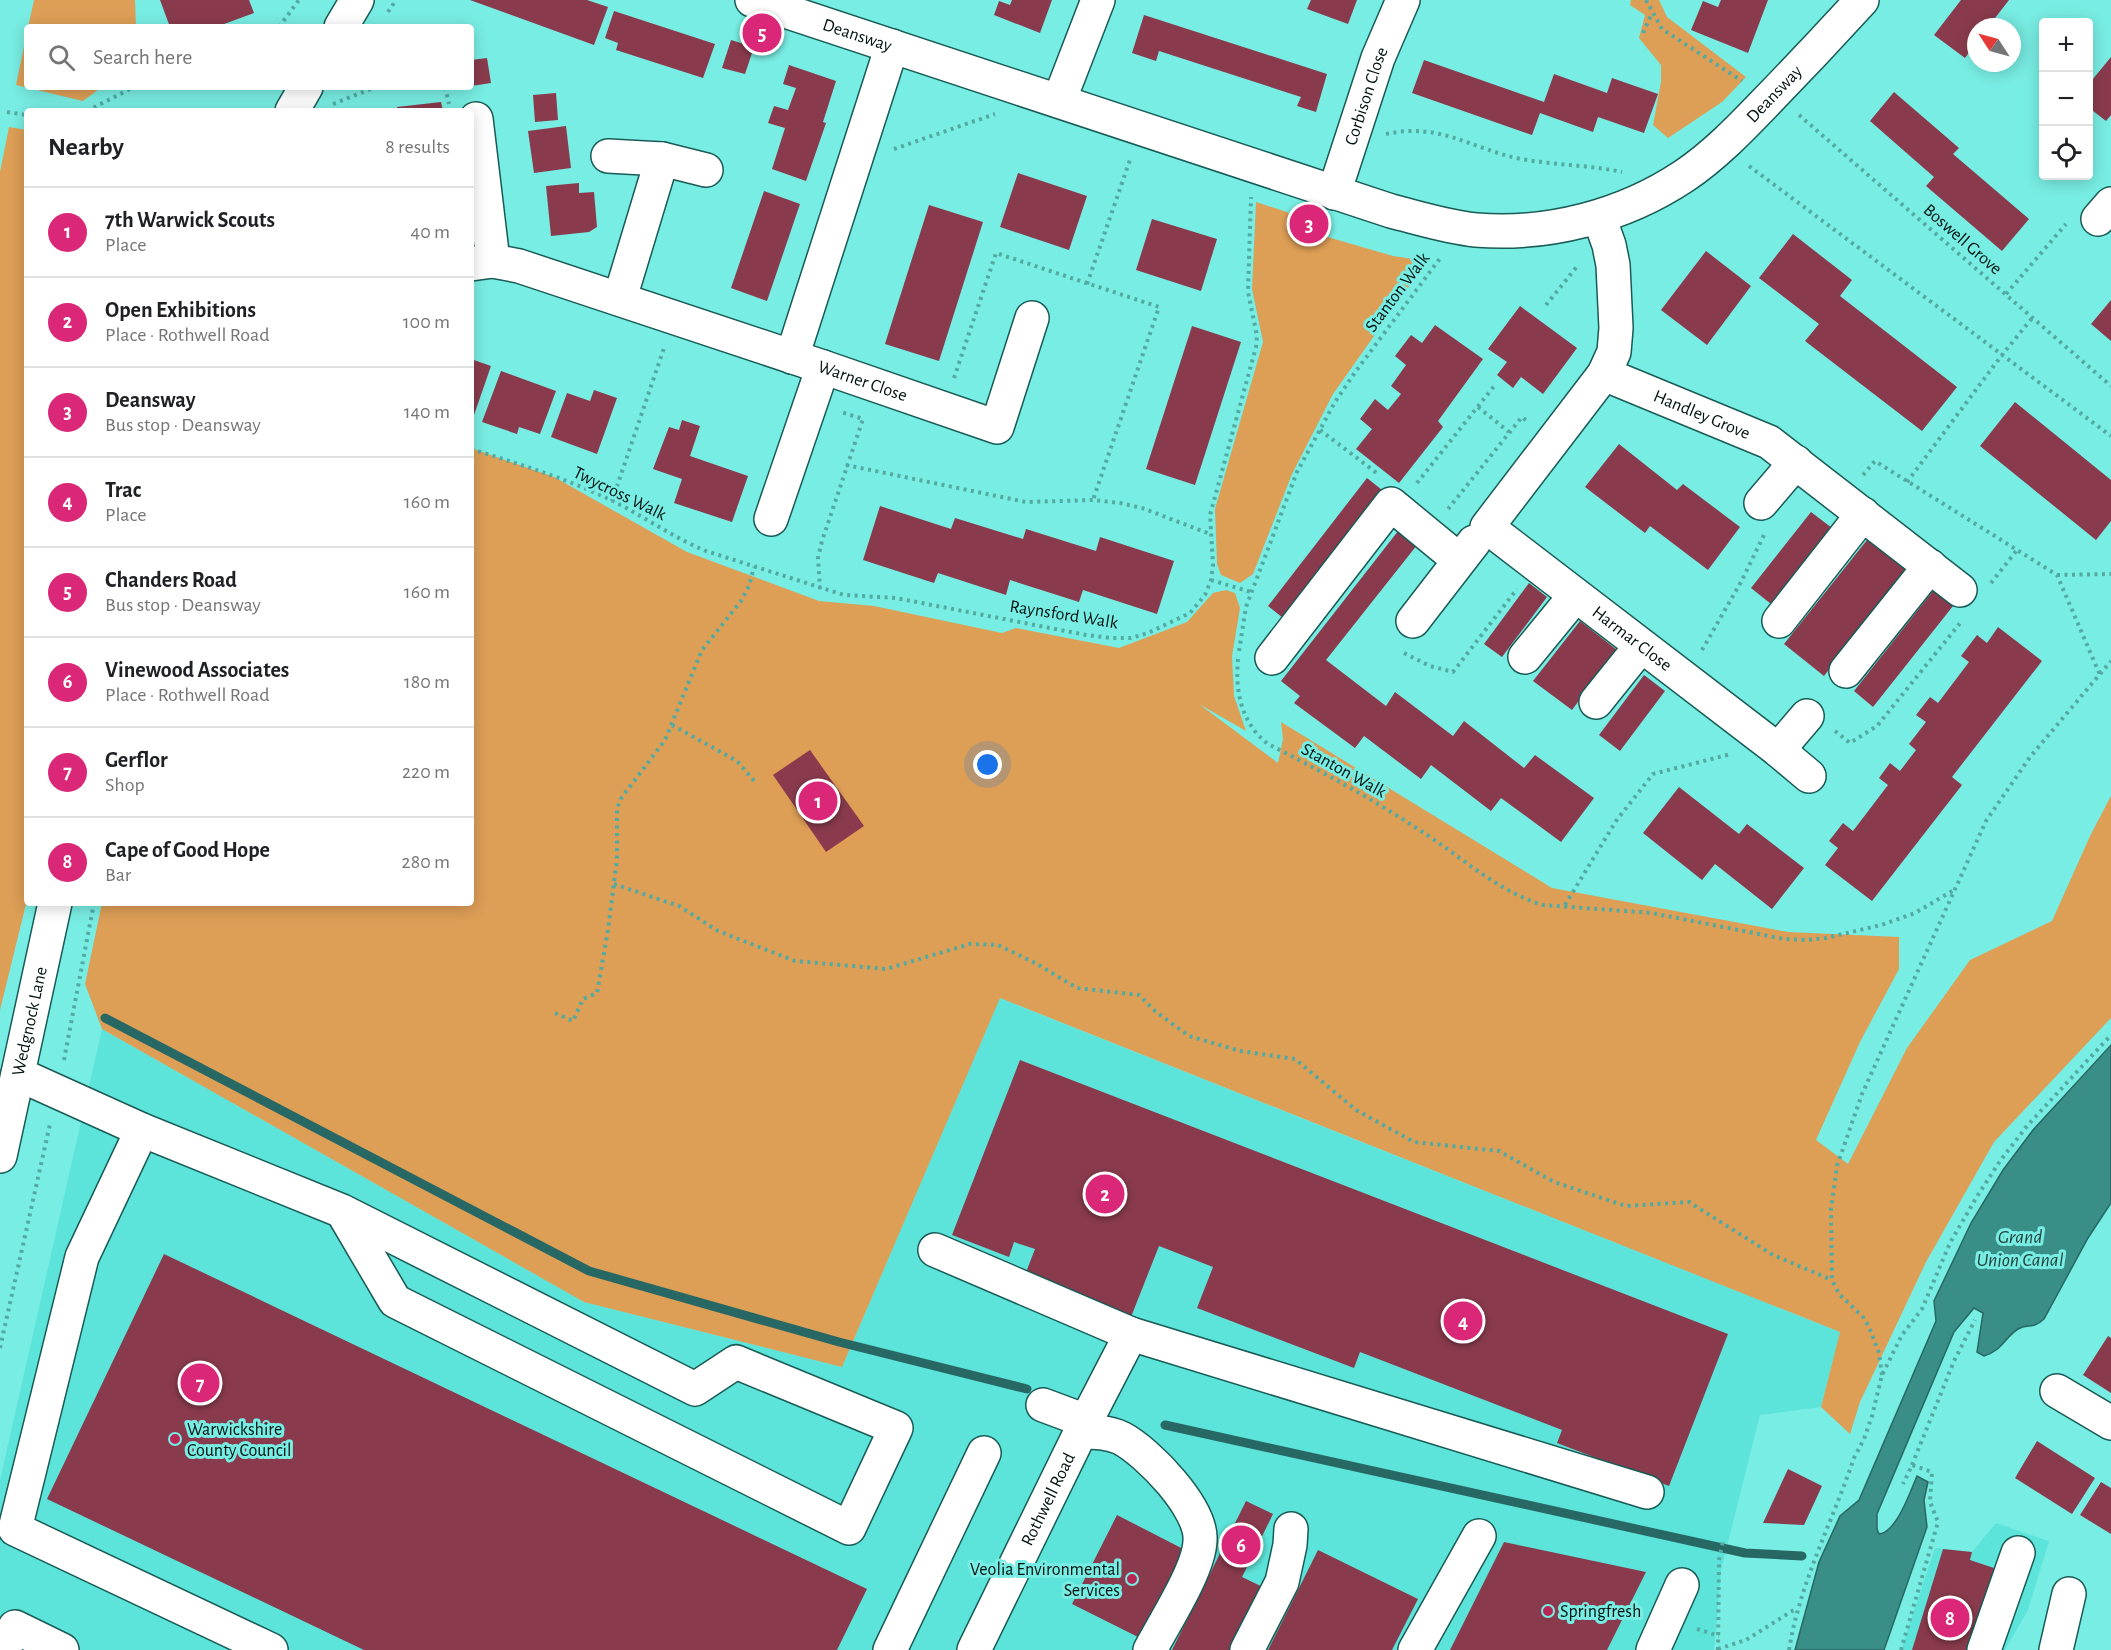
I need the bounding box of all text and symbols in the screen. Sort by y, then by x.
pin: 5 [742,10,782,56]
street label: Deansway [820,16,894,56]
north arrow [1967,18,2021,72]
map controls [2039,18,2093,180]
button: + [2039,18,2093,72]
search box [24,24,474,90]
icon: search [45,41,78,74]
street label: Corbison Close [1342,45,1392,148]
text: Search here [93,46,192,68]
street label: Deansway [1743,62,1806,126]
button: − [2039,72,2093,126]
button: locate [2039,126,2093,180]
text: Nearby [48,134,124,160]
text: 8 results [385,137,450,157]
street label: Boswell Grove [1920,201,2005,279]
pin: 3 [1290,202,1328,246]
text: 7th Warwick Scouts [105,209,275,231]
text: 1 [64,222,71,242]
text: 40 m [411,222,450,242]
text: Place [105,235,146,255]
street label: Stanton Walk [1362,249,1434,336]
text: Open Exhibitions [105,299,256,321]
text: 2 [63,312,72,332]
text: 100 m [403,312,450,332]
text: Place · Rothwell Road [105,325,270,345]
street label: Warner Close [815,358,909,405]
street label: Handley Grove [1651,387,1753,443]
text: Deansway [105,389,196,411]
text: 3 [63,402,72,422]
text: 140 m [404,402,450,422]
text: Bus stop · Deansway [105,415,261,435]
street label: Twycross Walk [570,464,670,524]
text: Trac [105,479,141,501]
text: 4 [62,492,73,512]
text: 160 m [404,492,450,512]
text: Place [105,505,146,525]
text: Chanders Road [105,569,237,591]
text: 5 [63,582,72,602]
text: 160 m [404,582,450,602]
text: Bus stop · Deansway [105,595,261,615]
street label: Raynsford Walk [1008,598,1120,633]
street label: Harmar Close [1588,603,1675,675]
text: Vinewood Associates [105,659,289,681]
text: 6 [63,672,72,692]
text: 180 m [404,672,450,692]
text: Place · Rothwell Road [105,685,270,705]
street label: Stanton Walk [1298,740,1390,802]
text: Gerflor [105,749,168,771]
your location [973,750,1002,779]
text: 7 [63,762,72,782]
text: 220 m [402,762,450,782]
text: Shop [105,775,145,795]
pin: 1 [798,778,838,824]
text: Cape of Good Hope [105,839,270,861]
text: 8 [63,852,72,872]
text: 280 m [402,852,450,872]
text: Bar [105,865,131,885]
street label: Wedgnock Lane [10,965,51,1078]
pin: 2 [1086,1172,1124,1216]
water label: Grand Union Canal [1976,1227,2064,1270]
pin: 4 [1444,1298,1482,1344]
pin: 7 [180,1360,220,1406]
place label: Warwickshire County Council [187,1421,291,1460]
marker: Warwickshire County Council [168,1432,182,1446]
street label: Rothwell Road [1018,1450,1079,1549]
pin: 6 [1222,1522,1260,1568]
place label: Veolia Environmental Services [970,1561,1120,1600]
marker: Veolia Environmental Services [1125,1572,1139,1586]
pin: 8 [1930,1596,1970,1640]
place label: Springfresh [1560,1603,1641,1621]
marker: Springfresh [1541,1604,1555,1618]

